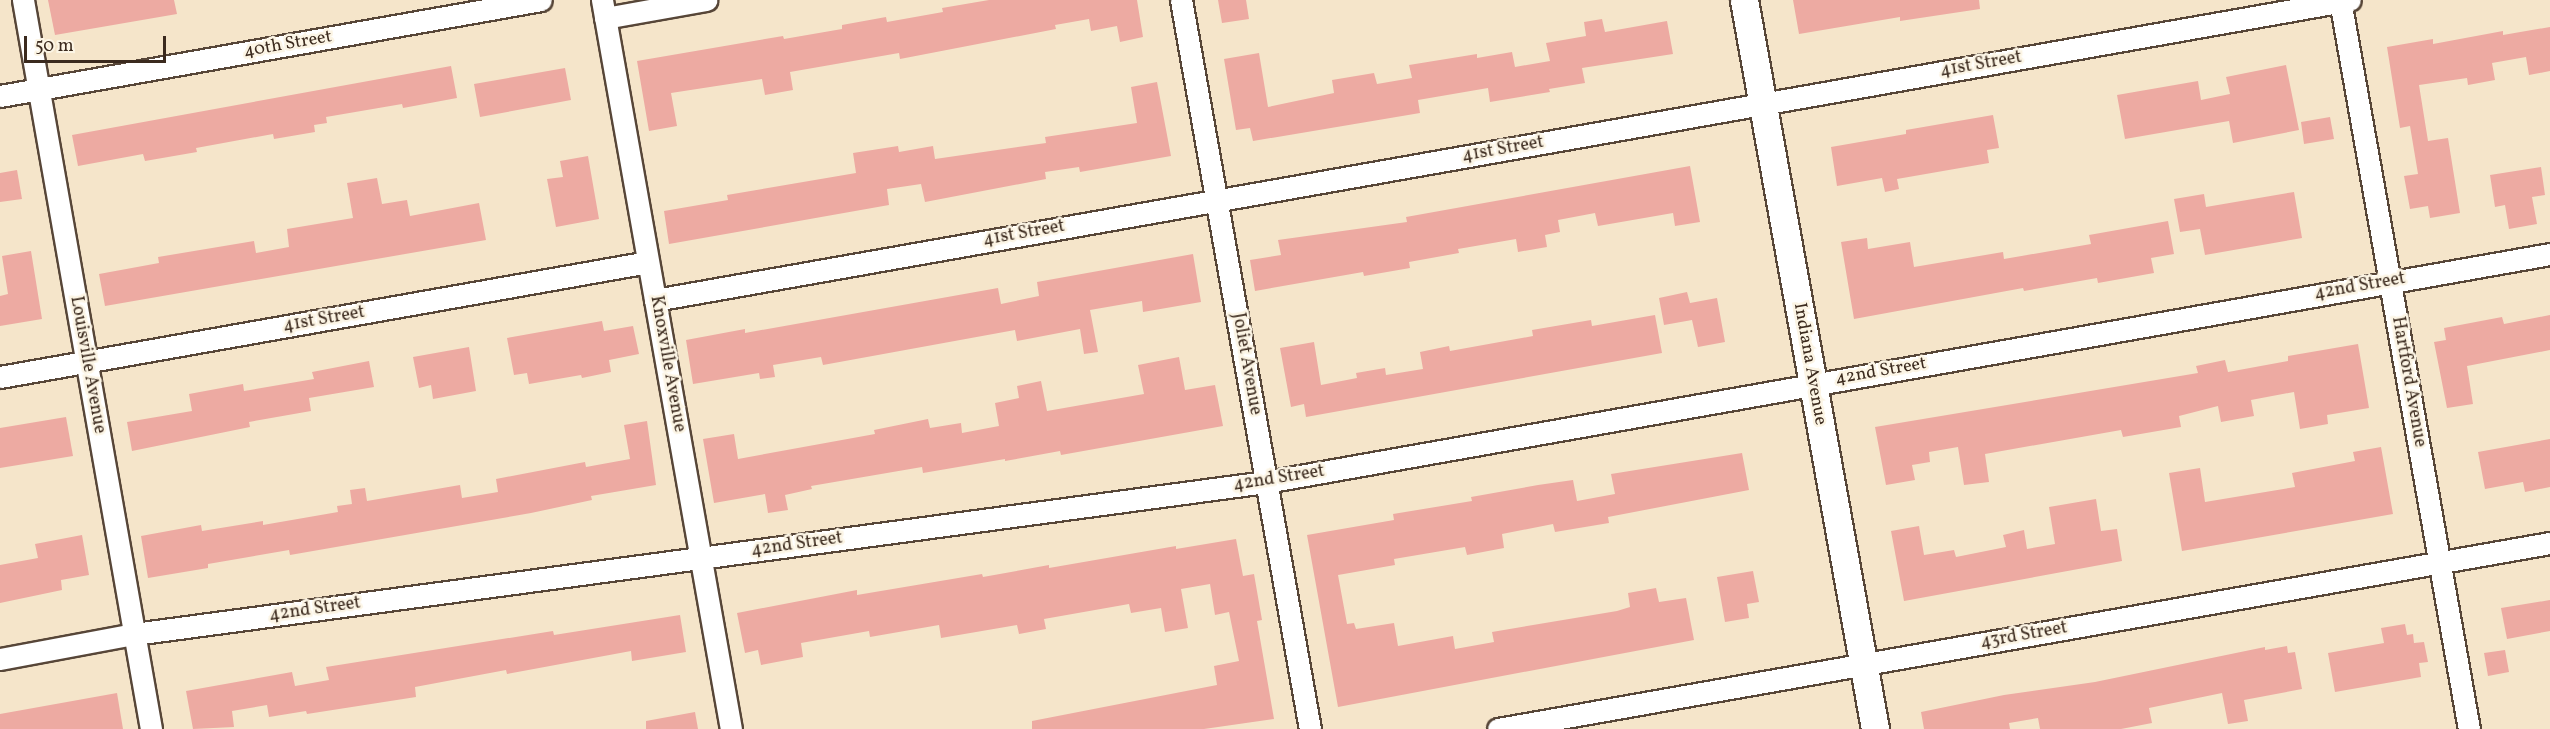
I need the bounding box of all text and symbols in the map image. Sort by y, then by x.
scale bar [27,24,170,62]
street label: 40th Street [242,27,334,63]
text: 50 m [35,34,74,59]
street label: 41st Street [1938,47,2024,83]
street label: 41st Street [1460,132,1546,168]
street label: 41st Street [981,216,1067,252]
street label: 42nd Street [2313,268,2407,306]
street label: Knoxville Avenue [644,294,690,434]
street label: Louisville Avenue [64,295,110,435]
street label: Indiana Avenue [1788,301,1830,427]
street label: 41st Street [281,302,367,338]
street label: Joliet Avenue [1226,311,1266,417]
street label: Hartford Avenue [2386,315,2430,449]
street label: 42nd Street [1834,353,1928,391]
street label: 42nd Street [1232,461,1326,497]
street label: 42nd Street [750,528,844,562]
street label: 42nd Street [268,593,362,627]
street label: 43rd Street [1979,618,2069,654]

